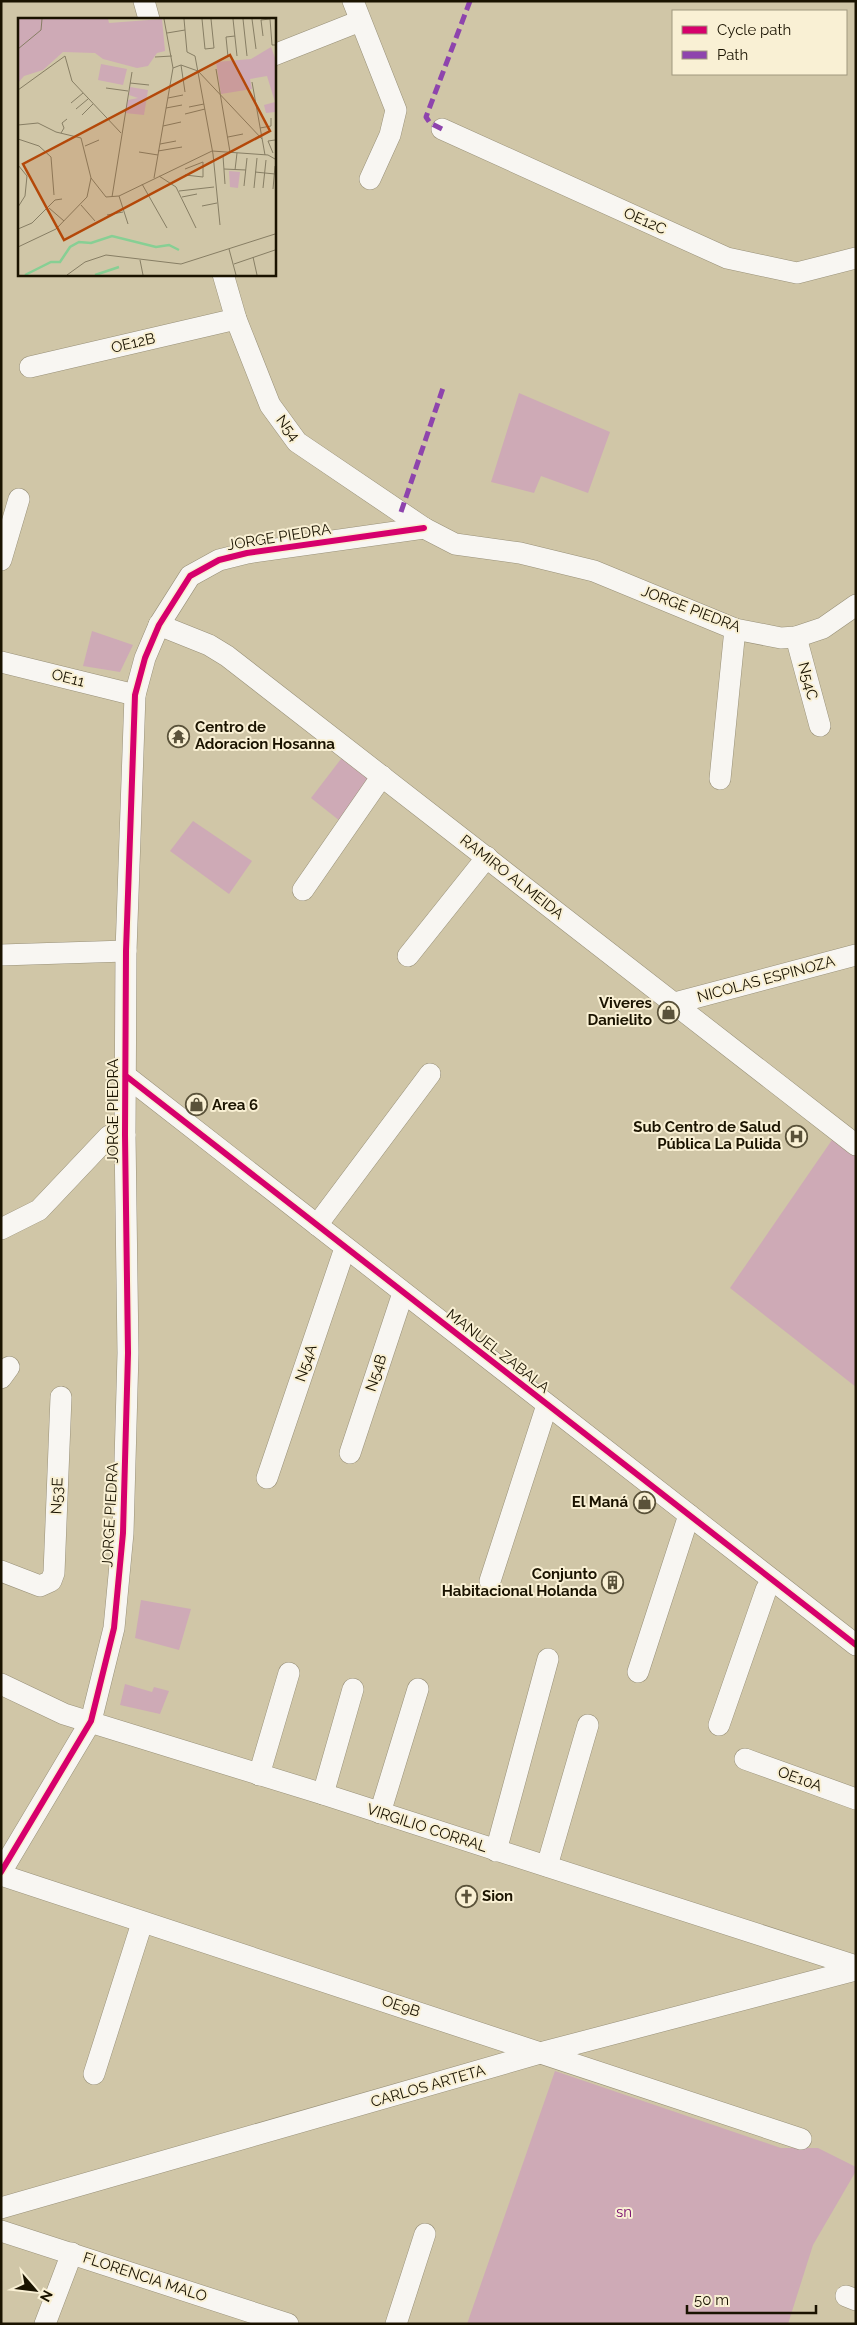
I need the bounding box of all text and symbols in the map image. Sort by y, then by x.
legend [672,10,847,75]
inset map [18,18,275,275]
text: Cycle path [717,21,791,39]
text: Path [717,46,748,64]
street label: OE12C [621,204,669,238]
street label: OE12B [109,329,157,357]
street label: N54 [272,411,304,445]
street label: JORGE PIEDRA [226,520,332,554]
street label: JORGE PIEDRA [639,582,743,636]
street label: N54C [794,660,822,702]
street label: OE11 [50,665,87,691]
place label: Centro de Adoracion Hosanna [195,718,335,753]
temple icon: Centro de Adoracion Hosanna [167,724,191,748]
street label: RAMIRO ALMEIDA [457,831,567,923]
street label: NICOLAS ESPINOZA [695,952,837,1006]
place label: Viveres Danielito [588,994,652,1029]
shop icon: Viveres Danielito [656,1000,680,1024]
street label: JORGE PIEDRA [104,1059,122,1163]
shop icon: Area 6 [184,1093,208,1117]
place label: Area 6 [212,1096,258,1114]
place label: Sub Centro de Salud Pública La Pulida [633,1118,781,1153]
hospital icon: Sub Centro de Salud Pública La Pulida [785,1124,809,1148]
street label: MANUEL ZABALA [443,1305,553,1397]
street label: N54A [291,1342,321,1384]
street label: N54B [362,1352,390,1394]
street label: JORGE PIEDRA [98,1462,122,1568]
street label: N53E [47,1477,67,1515]
shop icon: El Maná [632,1490,656,1514]
place label: El Maná [572,1493,628,1511]
place label: Conjunto Habitacional Holanda [442,1565,597,1600]
building icon: Conjunto Habitacional Holanda [601,1571,625,1595]
street label: OE10A [775,1763,825,1795]
street label: VIRGILIO CORRAL [364,1800,490,1856]
church icon: Sion [454,1884,478,1908]
place label: Sion [482,1887,513,1905]
street label: OE9B [380,1991,422,2021]
street label: CARLOS ARTETA [369,2061,487,2111]
park label: sn [616,2203,632,2221]
street label: FLORENCIA MALO [81,2248,209,2306]
north arrow [10,2265,60,2315]
scale bar [687,2282,816,2314]
text: N [37,2288,56,2305]
text: 50 m [694,2291,729,2309]

